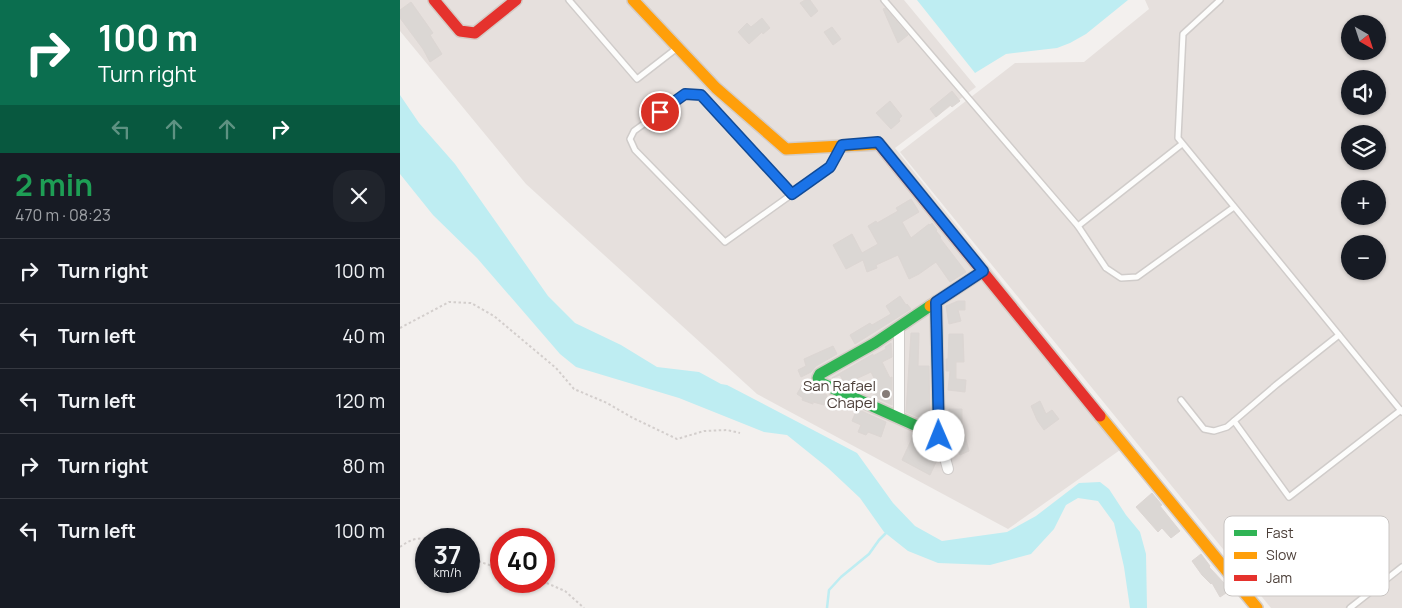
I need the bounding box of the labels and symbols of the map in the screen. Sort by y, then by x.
north arrow [1341,15,1386,60]
pin [639,91,681,133]
place label: San Rafael Chapel [803,375,876,413]
marker: San Rafael Chapel [880,388,892,400]
position arrow [912,409,964,461]
legend [1224,516,1389,596]
text: Fast [1266,523,1294,542]
speed limit sign: 40 [490,528,555,593]
text: Slow [1266,545,1297,564]
text: Jam [1266,568,1292,587]

